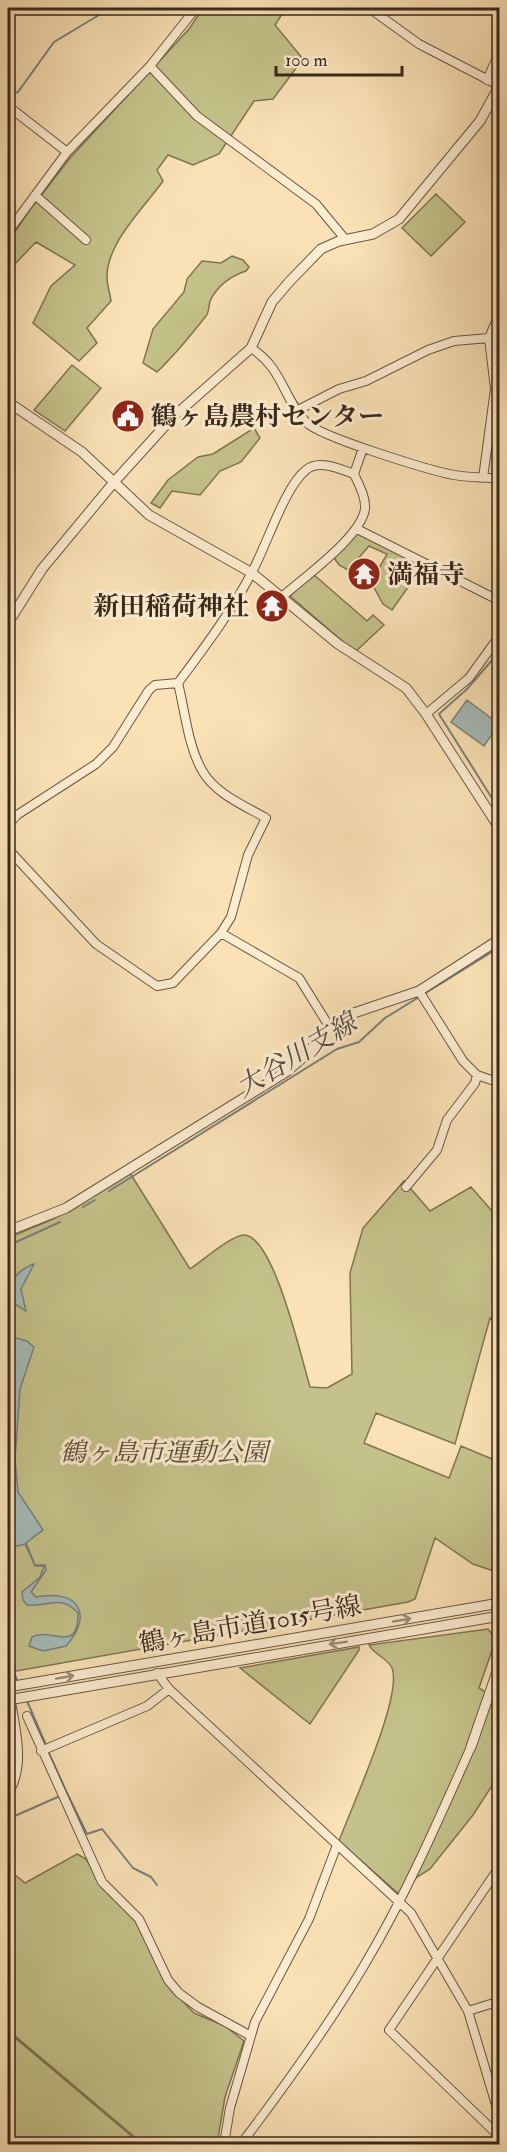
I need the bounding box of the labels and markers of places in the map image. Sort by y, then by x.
public building icon: 鶴ヶ島農村センター [110,398,146,434]
place label: 鶴ヶ島農村センター [151,401,384,433]
temple icon: 満福寺 [346,556,382,592]
place label: 満福寺 [387,559,465,591]
temple icon: 新田稲荷神社 [254,588,290,624]
place label: 新田稲荷神社 [93,591,249,623]

